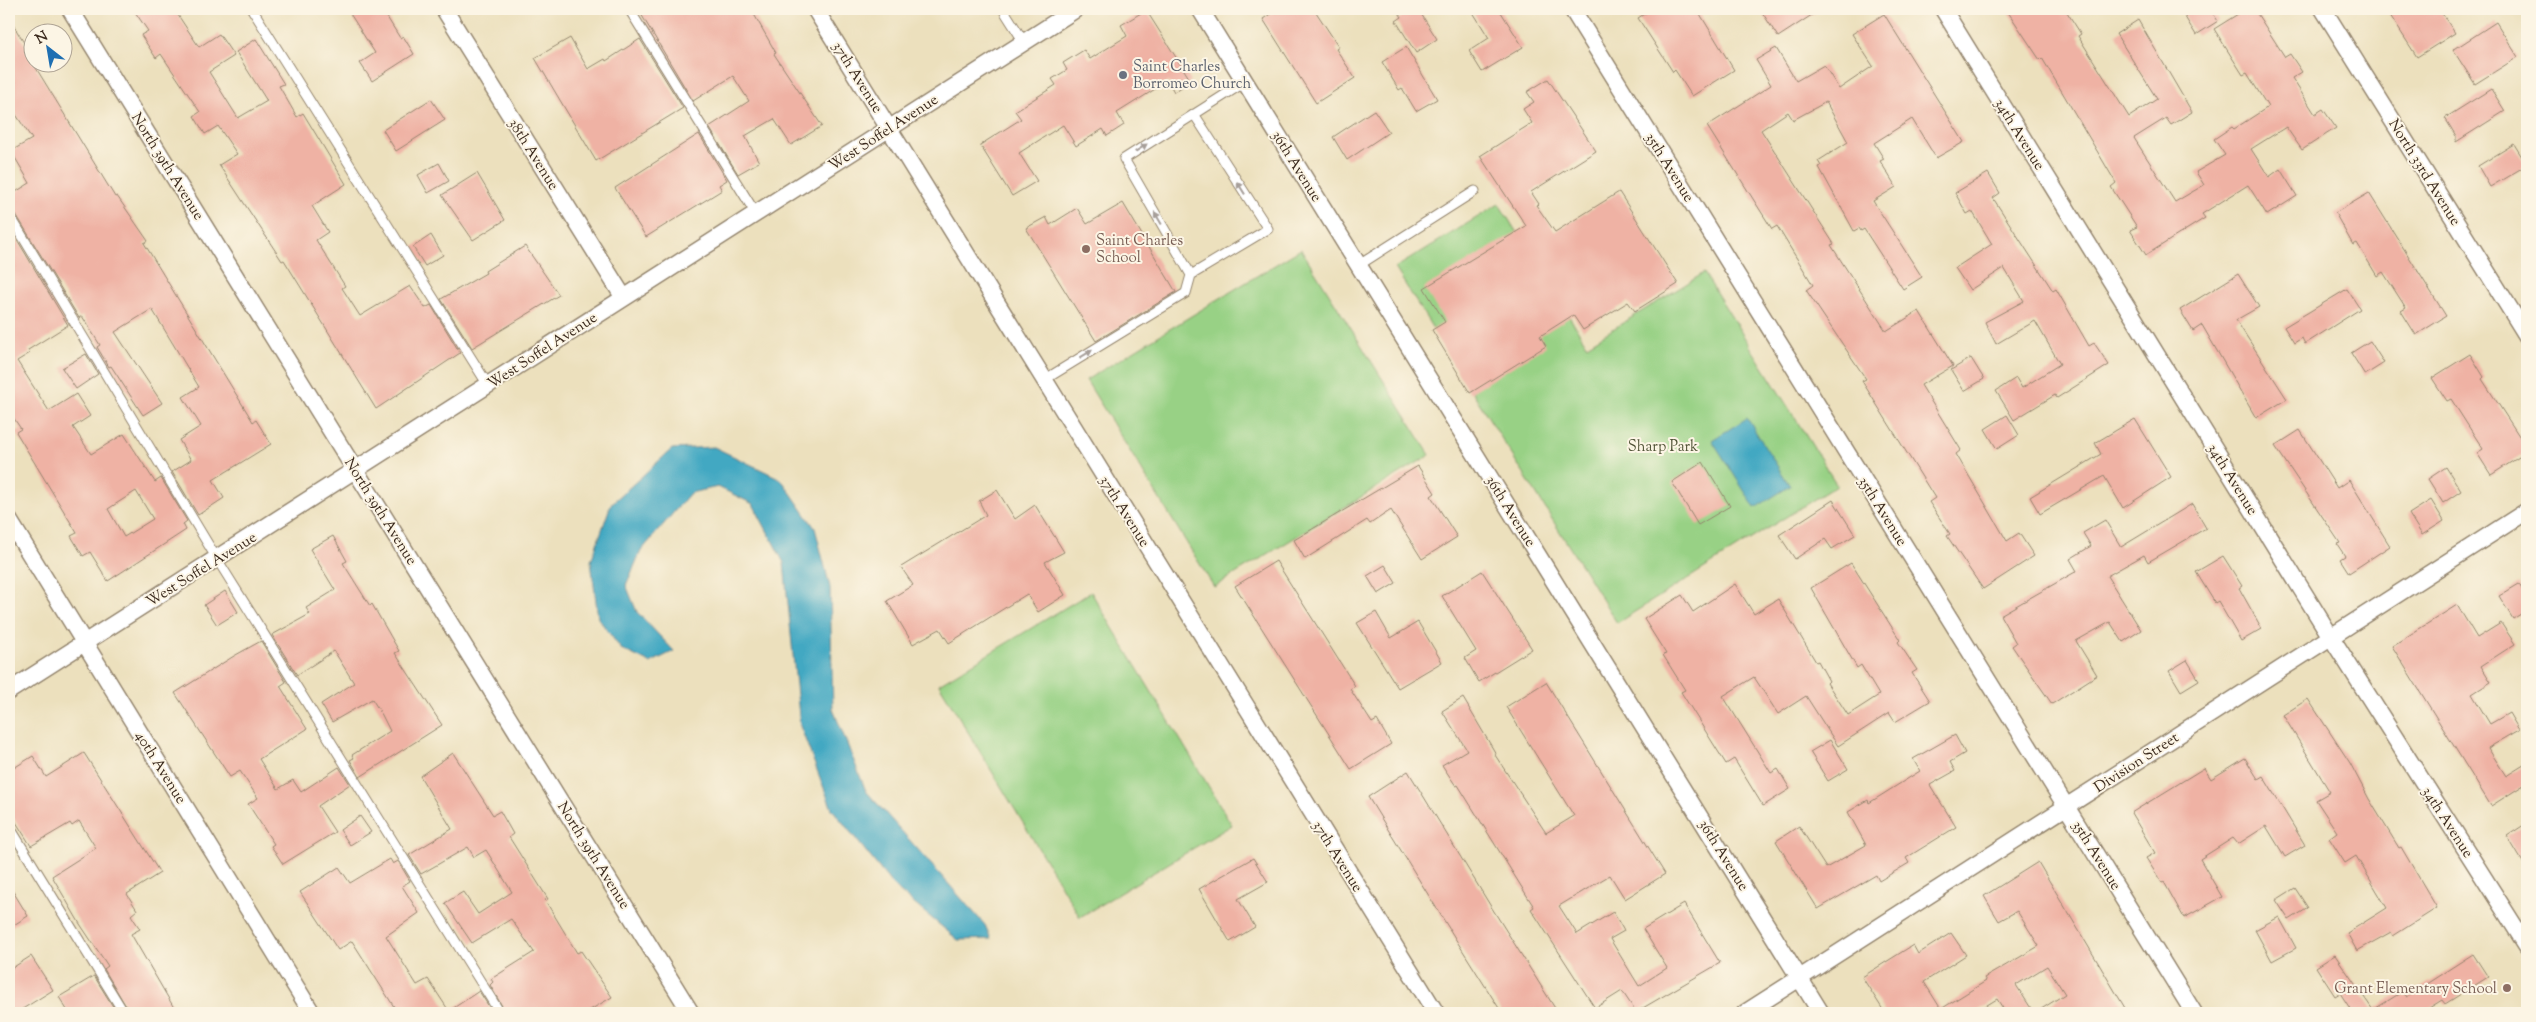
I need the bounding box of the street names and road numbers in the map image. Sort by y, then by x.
street label: 37th Avenue [826,38,887,118]
street label: West Soffel Avenue [825,90,943,177]
street label: 34th Avenue [1988,95,2049,175]
street label: North 39th Avenue [125,109,208,225]
street label: 38th Avenue [502,115,563,195]
street label: North 33rd Avenue [2382,115,2465,230]
street label: 36th Avenue [1265,127,1326,207]
street label: 35th Avenue [1639,129,1698,207]
street label: West Soffel Avenue [484,308,602,395]
street label: 34th Avenue [2201,440,2262,520]
street label: North 39th Avenue [338,454,421,570]
street label: 37th Avenue [1093,472,1154,552]
street label: 36th Avenue [1479,472,1540,552]
street label: 35th Avenue [1852,473,1911,551]
street label: West Soffel Avenue [142,528,261,613]
street label: 40th Avenue [129,727,191,808]
street label: Division Street [2090,728,2183,799]
street label: 34th Avenue [2416,783,2478,862]
street label: North 39th Avenue [551,798,634,914]
street label: 36th Avenue [1692,816,1753,896]
street label: 37th Avenue [1306,817,1367,897]
street label: 35th Avenue [2066,817,2125,895]

